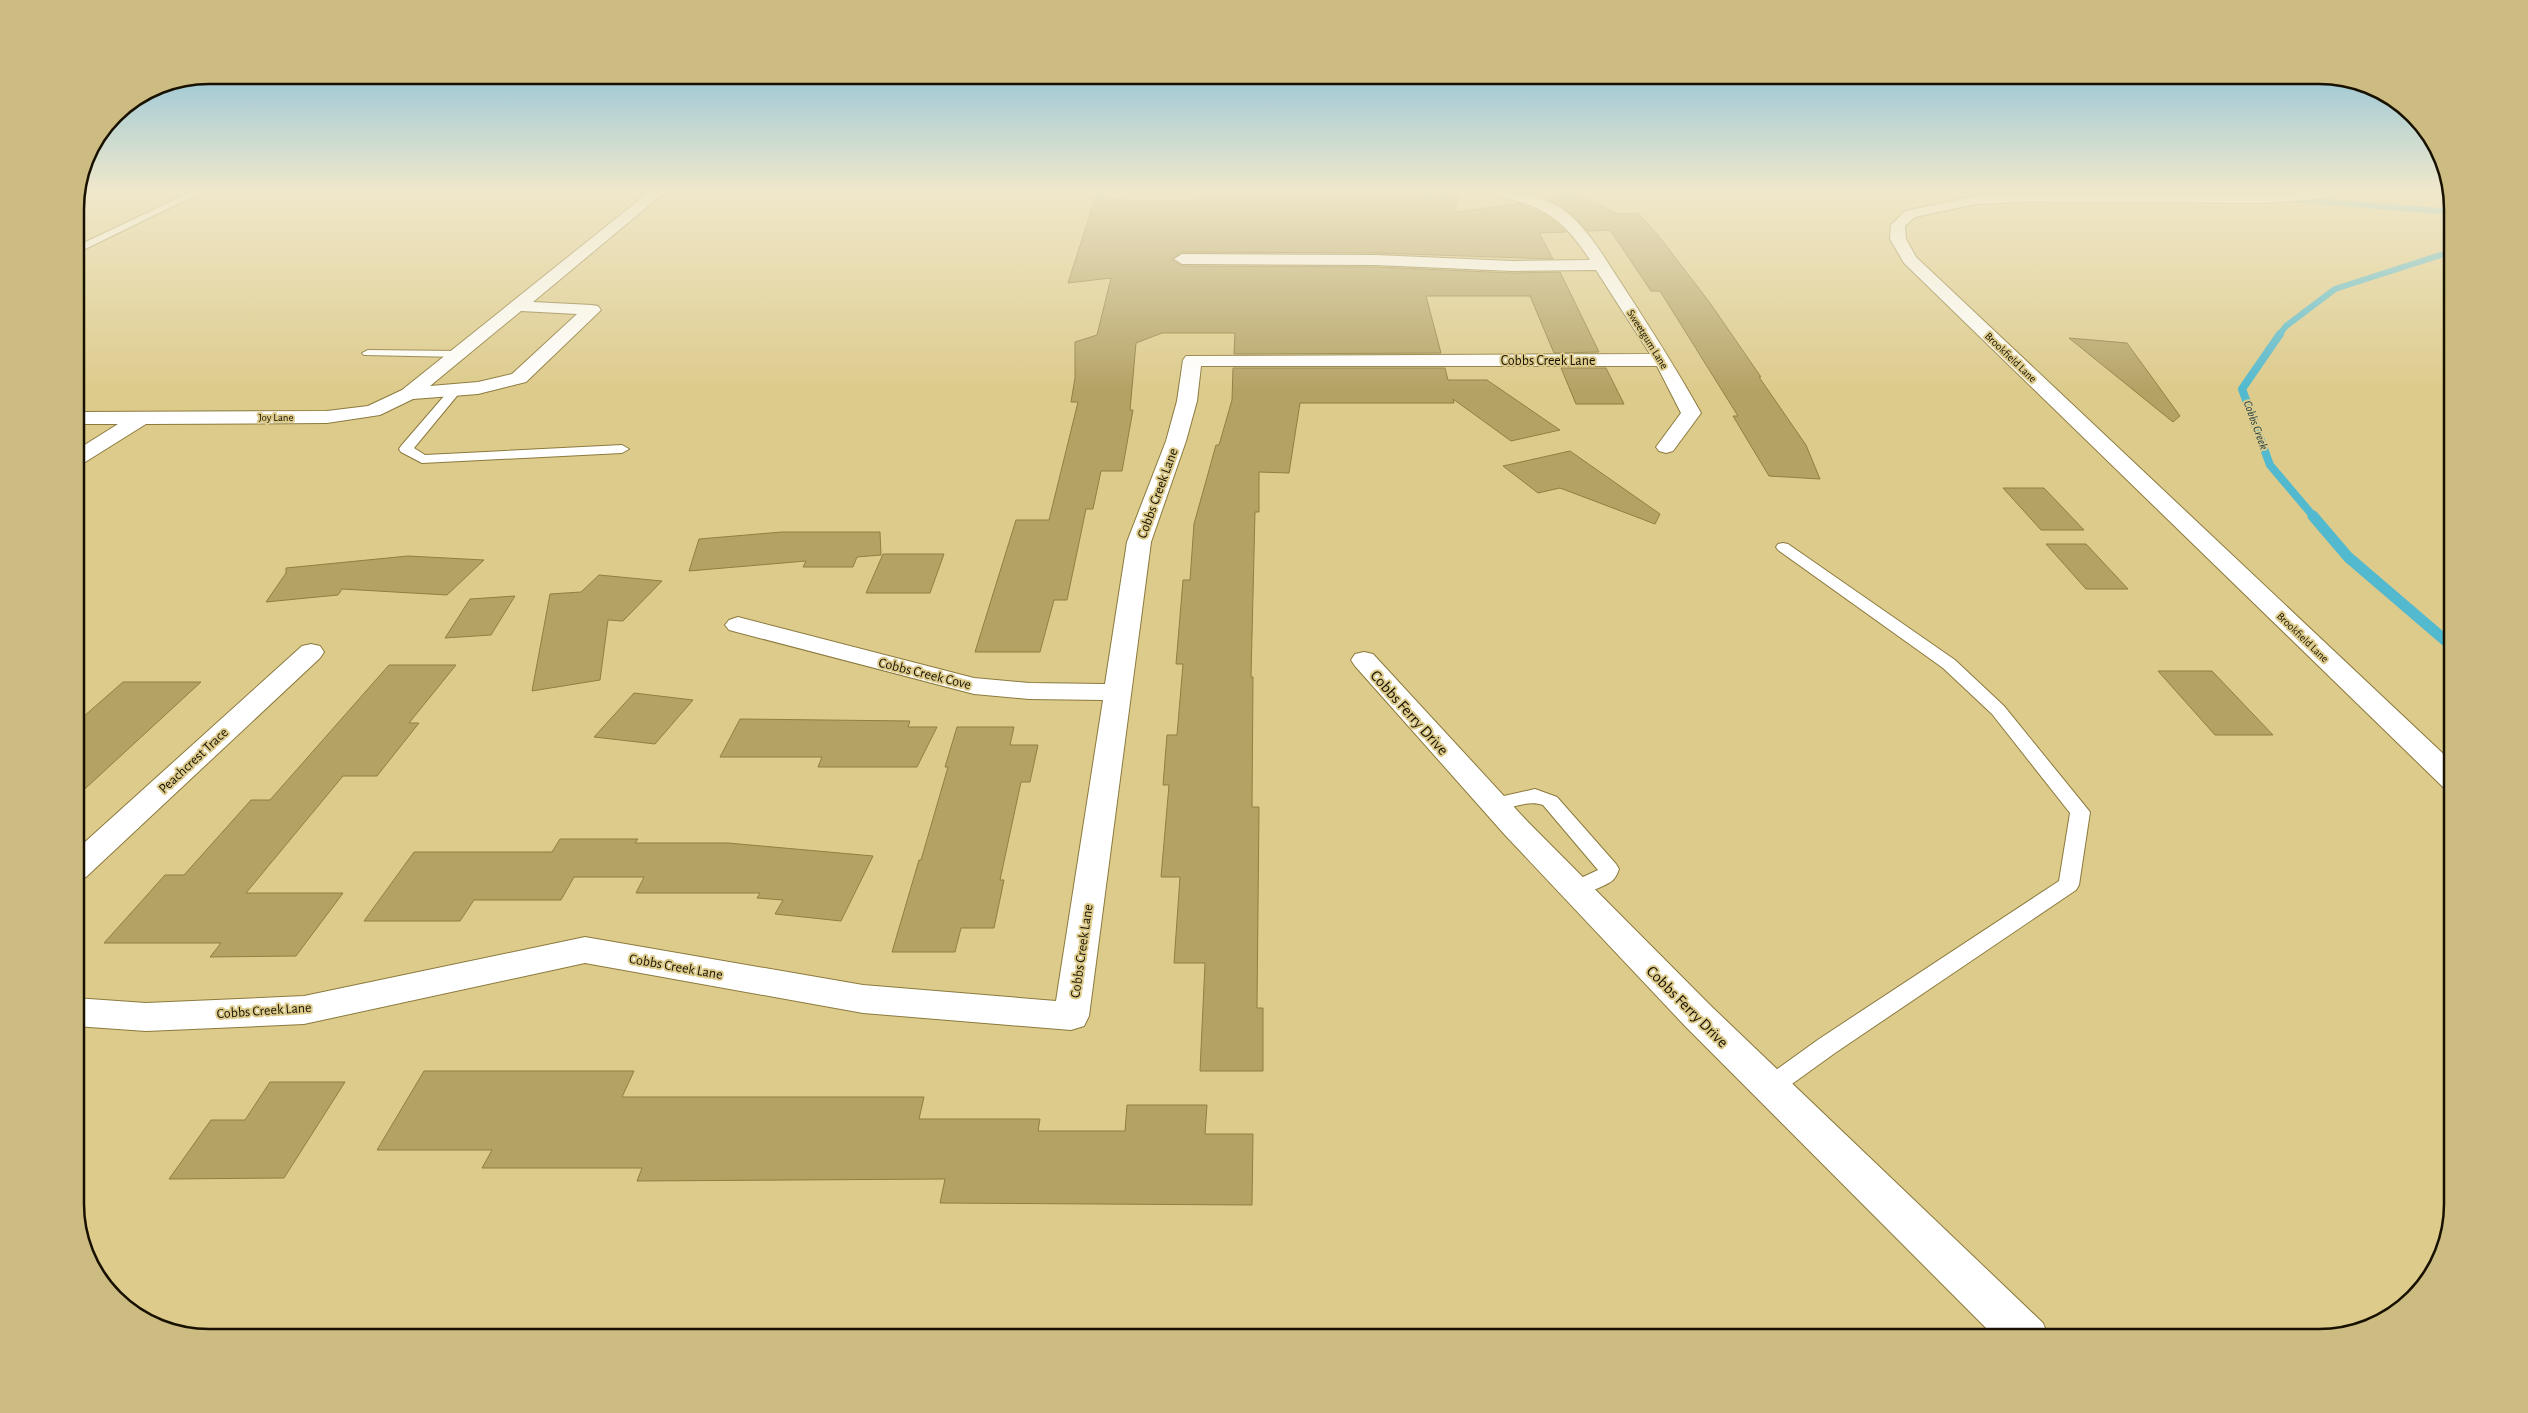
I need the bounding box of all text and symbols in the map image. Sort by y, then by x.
street label: Sweetgum Lane [1625,308,1670,371]
street label: Brookfield Lane [1983,330,2039,385]
street label: Cobbs Creek Lane [1501,354,1595,368]
water label: Cobbs Creek [2242,399,2271,451]
street label: Joy Lane [258,412,294,423]
street label: Cobbs Creek Lane [1135,446,1181,540]
street label: Brookfield Lane [2275,610,2331,665]
street label: Cobbs Creek Cove [877,656,972,692]
street label: Cobbs Ferry Drive [1366,667,1451,759]
street label: Peachcrest Trace [156,725,231,796]
street label: Cobbs Creek Lane [1068,903,1096,999]
street label: Cobbs Creek Lane [628,952,724,982]
street label: Cobbs Ferry Drive [1643,963,1731,1051]
street label: Cobbs Creek Lane [216,1001,312,1021]

